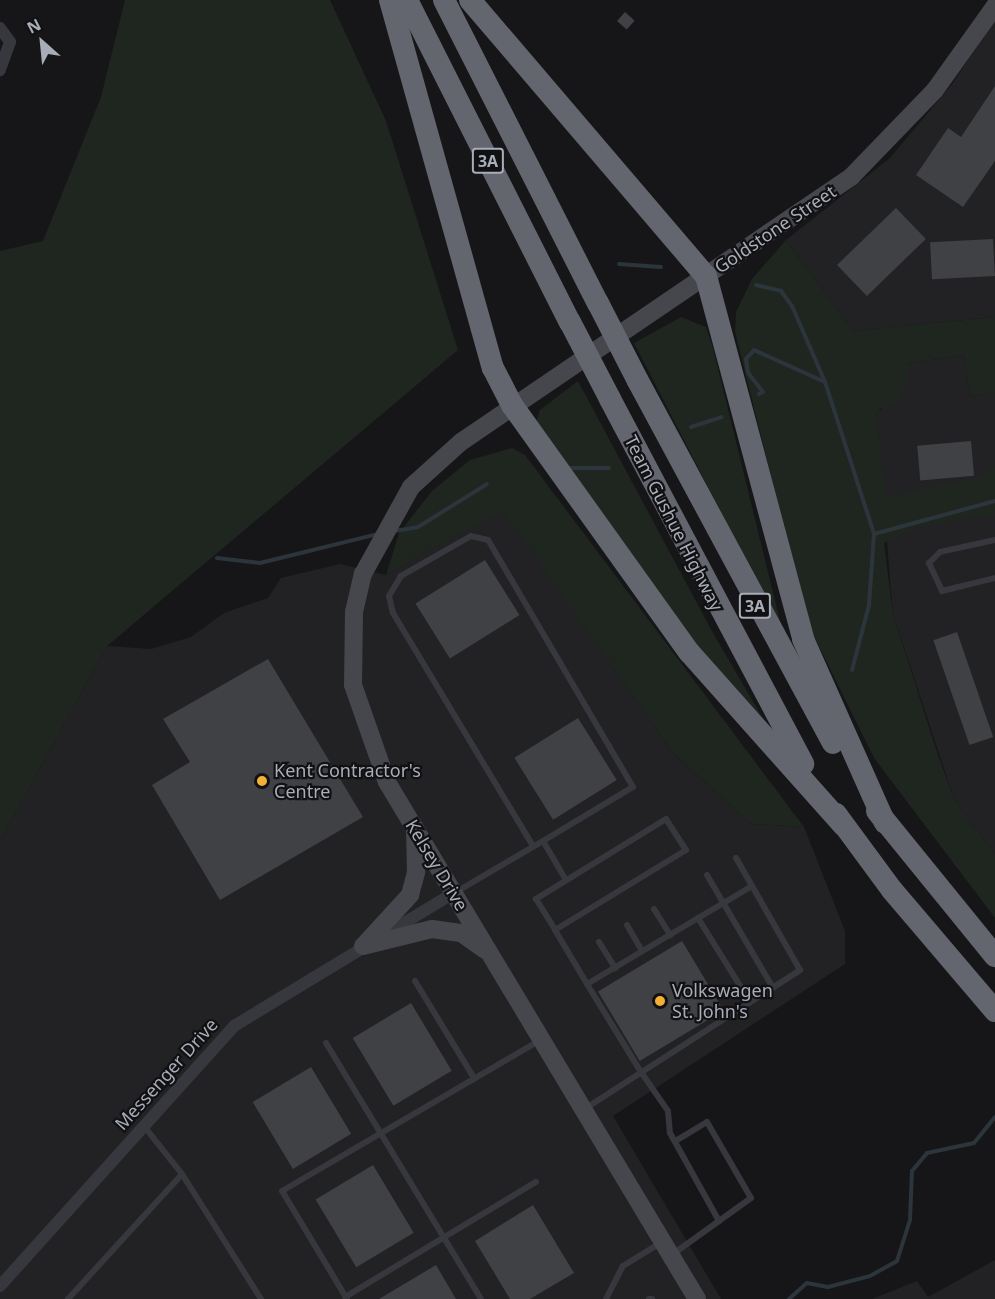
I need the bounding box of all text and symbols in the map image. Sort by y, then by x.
north arrow [12,12,72,72]
text: N [23,13,45,39]
road number: 3A [472,148,504,174]
street label: Goldstone Street [710,180,840,278]
street label: Team Gushue Highway [620,432,728,614]
road number: 3A [738,593,771,619]
place label: Kent Contractor's Centre [274,760,421,802]
marker: Kent Contractor's Centre [255,774,269,788]
street label: Kelsey Drive [401,815,473,915]
place label: Volkswagen St. John's [672,980,773,1022]
marker: Volkswagen St. John's [653,994,667,1008]
street label: Messenger Drive [110,1014,222,1134]

